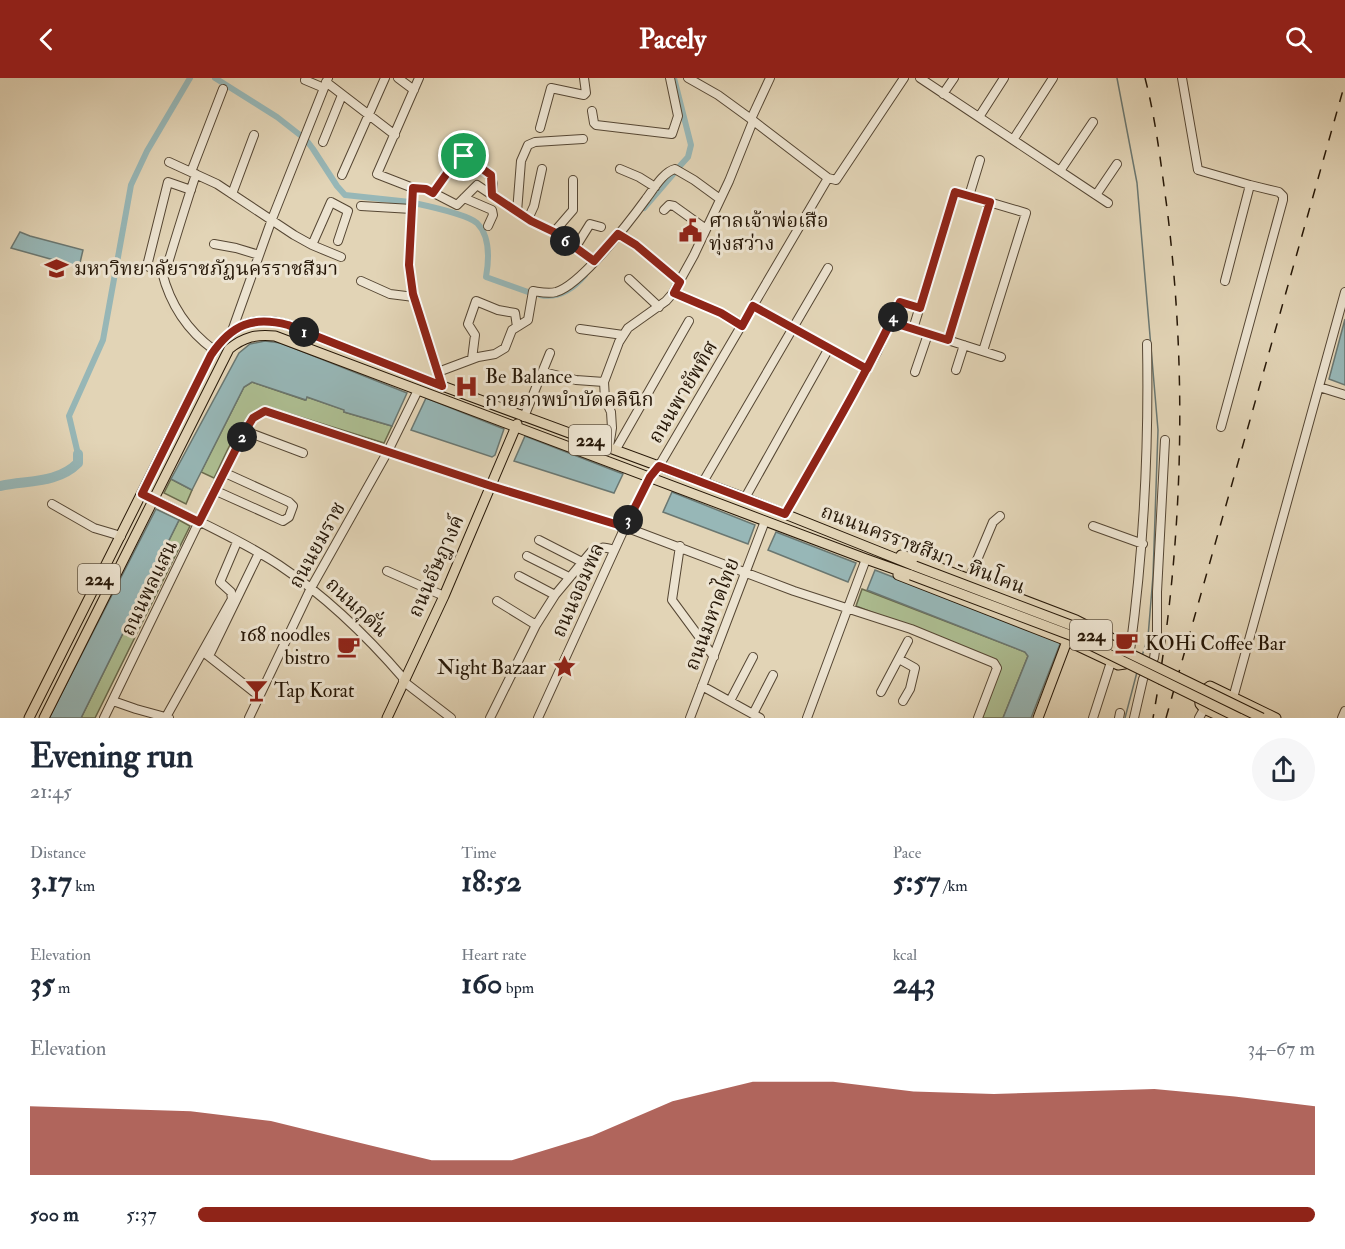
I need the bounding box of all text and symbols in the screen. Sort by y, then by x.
icon: back [30,23,63,56]
text: Pacely [639,23,706,56]
icon: search [1282,23,1315,56]
pin [438,130,489,181]
icon: arrive [447,139,480,172]
place label: ศาลเจ้าพ่อเสือ ทุ่งสว่าง [709,208,829,256]
public building icon: ศาลเจ้าพ่อเสือ ทุ่งสว่าง [678,218,704,244]
pin: 6 [550,226,580,256]
text: 6 [561,231,569,251]
school or university icon: มหาวิทยาลัยราชภัฏนครราชสีมา [43,255,69,281]
place label: มหาวิทยาลัยราชภัฏนครราชสีมา [74,256,338,281]
pin: 4 [878,302,908,332]
text: 4 [889,307,897,327]
pin: 1 [289,317,319,347]
text: 1 [301,322,307,342]
street label: ถนนพายัพทิศ [643,336,723,448]
place label: Be Balance กายภาพบำบัดคลินิก [485,364,654,412]
hospital icon: Be Balance กายภาพบำบัดคลินิก [454,374,480,400]
pin: 2 [227,422,257,452]
road number: 224 [569,425,611,455]
text: 2 [238,427,246,447]
street label: ถนนยมราช [283,497,351,593]
street label: ถนนนครราชสีมา - หินโคน [817,497,1029,600]
pin: 3 [613,505,643,535]
text: 3 [625,510,631,530]
street label: ถนนอัษฎางค์ [402,511,470,621]
street label: ถนนพลแสน [115,536,183,640]
street label: ถนนจอมพล [546,539,610,641]
street label: ถนนมหาดไทย [678,554,745,674]
road number: 224 [78,564,120,594]
street label: ถนนกุดั่น [320,569,396,642]
road number: 224 [1070,620,1112,650]
place label: 168 noodles bistro [240,622,330,670]
cafe icon: KOHi Coffee Bar [1114,630,1140,656]
place label: KOHi Coffee Bar [1145,631,1286,656]
cafe icon: 168 noodles bistro [335,633,361,659]
place icon: Night Bazaar [551,654,577,680]
place label: Night Bazaar [437,655,547,680]
bar icon: Tap Korat [243,677,269,703]
place label: Tap Korat [274,678,355,704]
text: Evening run [30,736,193,777]
button: share [1252,738,1315,801]
text: 21:45 [30,779,72,804]
text: Distance [30,843,86,863]
text: Time [461,843,496,863]
text: Pace [893,843,921,863]
text: 3.17 [30,863,72,900]
text: 18:52 [461,863,522,900]
text: 5:57 [893,863,940,900]
text: km [72,876,95,896]
text: /km [940,876,968,896]
text: Elevation [30,945,91,965]
text: Heart rate [461,945,526,965]
text: kcal [893,945,917,965]
text: 35 [30,965,55,1002]
text: 160 [461,965,502,1002]
text: 243 [893,965,936,1002]
text: m [55,978,70,998]
text: bpm [502,978,534,998]
text: Elevation [30,1036,106,1061]
text: 34–67 m [1248,1036,1315,1061]
text: 500 m [30,1202,79,1227]
text: 5:37 [126,1202,157,1227]

